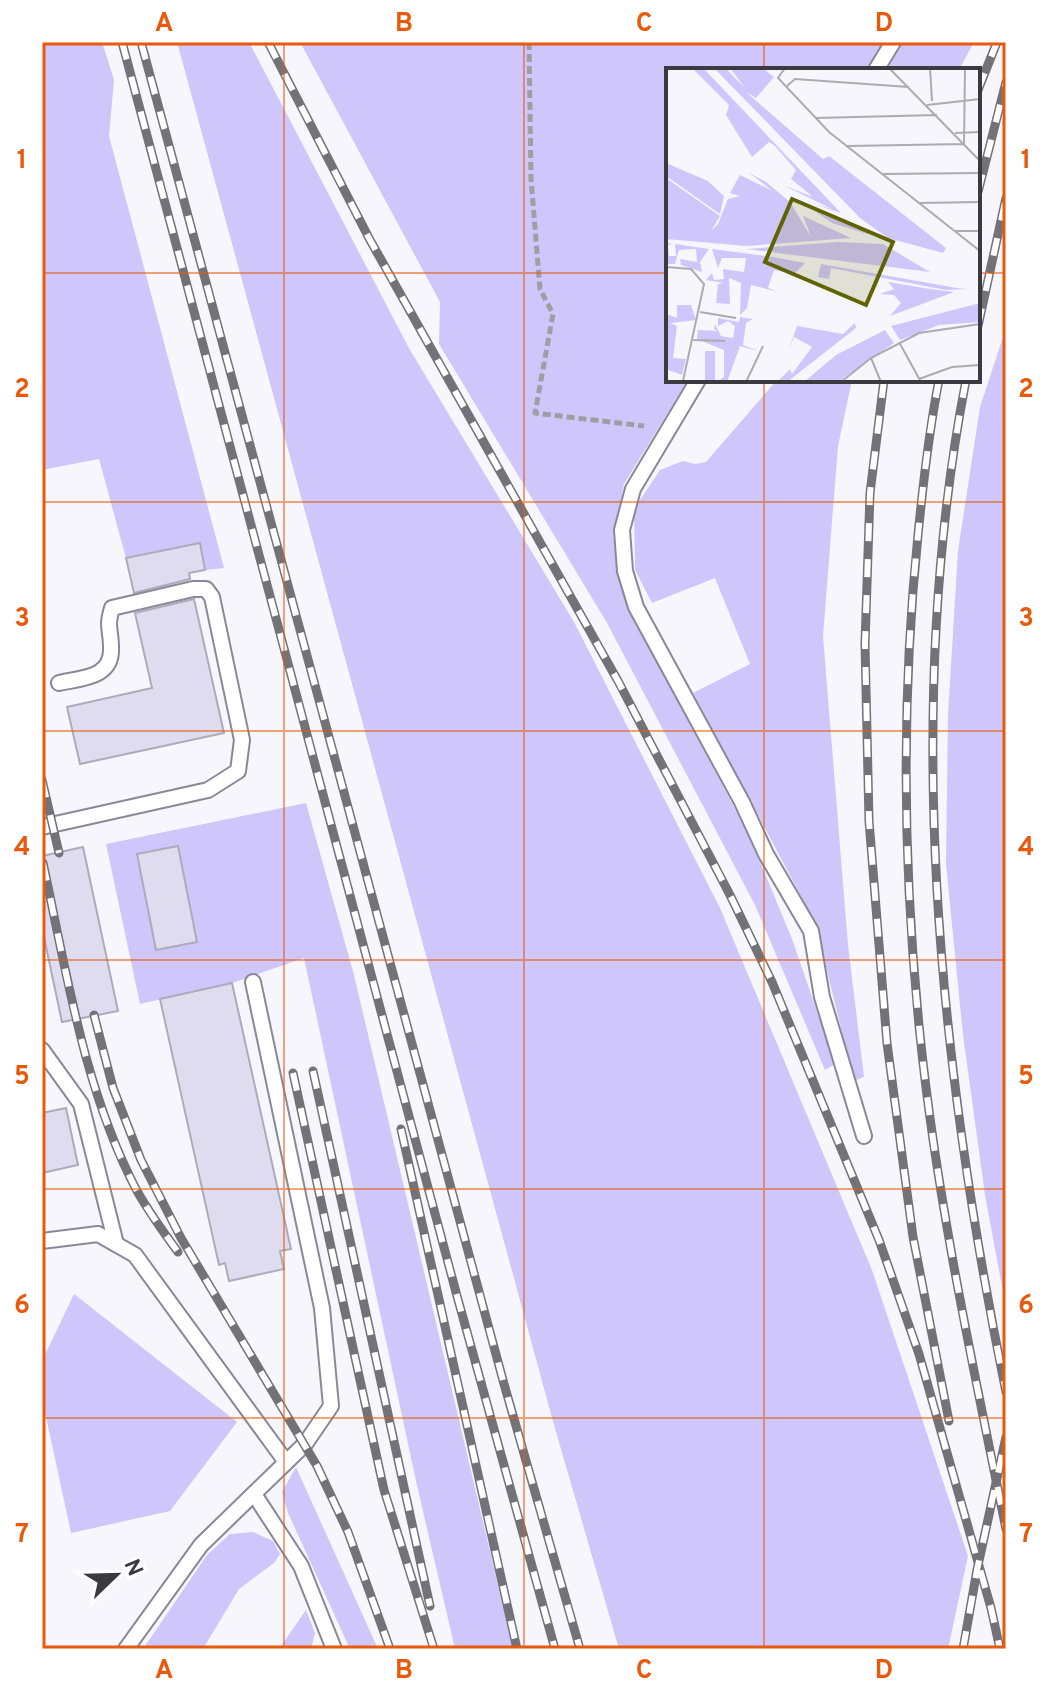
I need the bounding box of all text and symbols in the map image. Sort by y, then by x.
text: A [155,8,173,41]
text: B [395,8,413,41]
text: C [636,8,652,41]
text: D [875,8,893,41]
inset map [666,68,980,382]
text: 1 [17,145,27,178]
text: 1 [1021,145,1031,178]
text: 2 [14,374,30,407]
text: 2 [1018,374,1034,407]
text: 3 [14,603,30,636]
text: 3 [1018,603,1034,636]
text: 4 [14,832,30,865]
text: 4 [1018,832,1034,865]
text: 5 [14,1061,30,1094]
text: 5 [1018,1061,1034,1094]
text: 6 [14,1290,30,1323]
text: 6 [1018,1290,1034,1323]
text: 7 [15,1519,29,1552]
text: 7 [1019,1519,1033,1552]
north arrow [76,1535,156,1615]
text: N [117,1556,148,1581]
text: A [155,1655,173,1688]
text: B [395,1655,413,1688]
text: C [636,1655,652,1688]
text: D [875,1655,893,1688]

